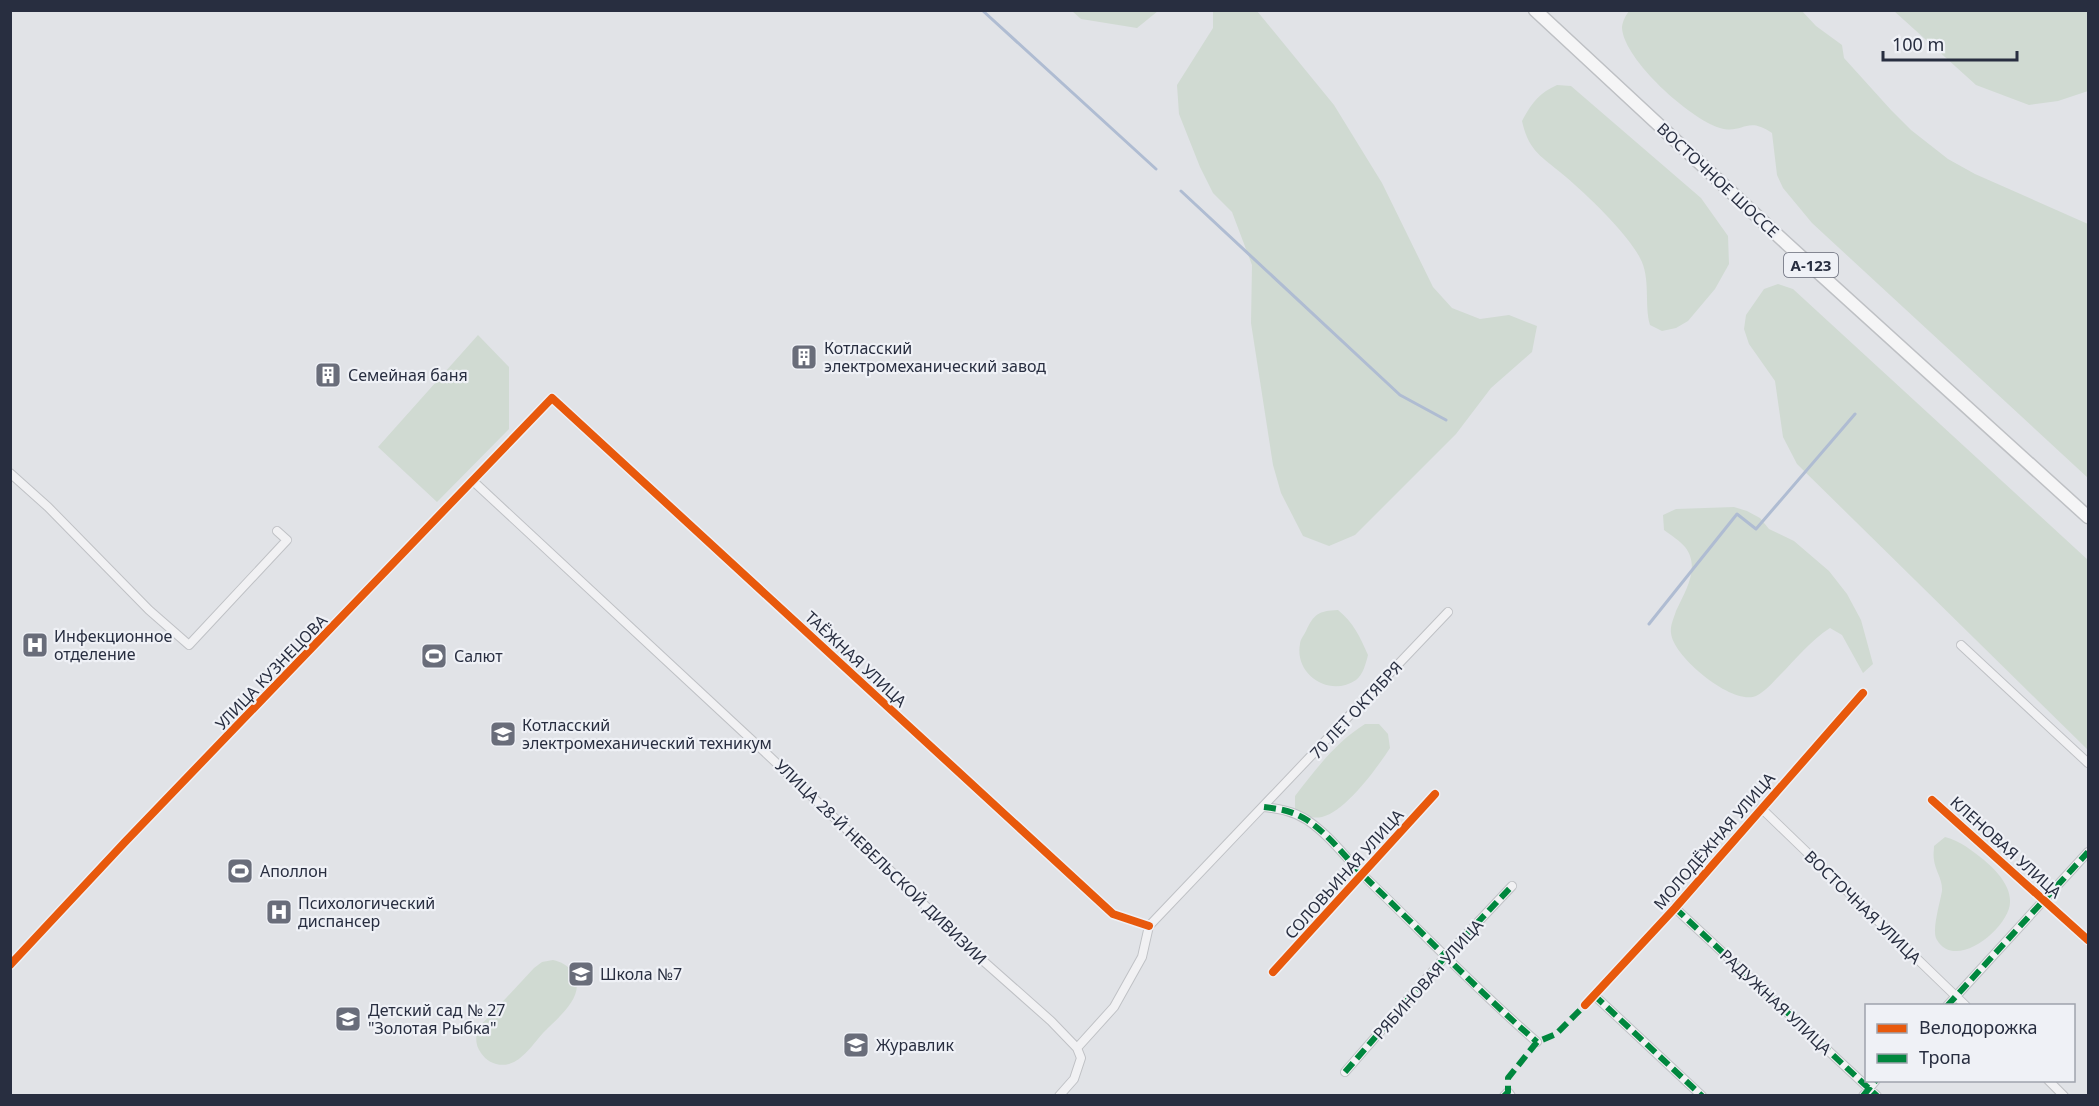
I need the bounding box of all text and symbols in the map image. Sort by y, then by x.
scale bar [1883,24,2016,62]
text: 100 m [1892,32,1944,56]
street label: ВОСТОЧНОЕ ШОССЕ [1652,118,1784,242]
road number: А-123 [1784,253,1838,277]
place label: Котласский электромеханический завод [824,337,1046,377]
building icon: Котласский электромеханический завод [789,342,819,372]
building icon: Семейная баня [313,360,343,390]
place label: Семейная баня [348,364,468,386]
street label: ТАЁЖНАЯ УЛИЦА [800,606,912,712]
street label: УЛИЦА КУЗНЕЦОВА [210,609,332,734]
place label: Инфекционное отделение [54,625,172,665]
hospital icon: Инфекционное отделение [20,630,50,660]
sports icon: Салют [419,641,449,671]
place label: Салют [454,645,503,667]
street label: 70 ЛЕТ ОКТЯБРЯ [1305,656,1407,764]
place label: Котласский электромеханический техникум [522,714,772,754]
school or university icon: Котласский электромеханический техникум [488,719,518,749]
street label: УЛИЦА 28-Й НЕВЕЛЬСКОЙ ДИВИЗИИ [770,755,992,969]
street label: МОЛОДЁЖНАЯ УЛИЦА [1648,767,1780,914]
street label: КЛЕНОВАЯ УЛИЦА [1946,791,2067,903]
street label: СОЛОВЬИНАЯ УЛИЦА [1280,804,1409,944]
street label: ВОСТОЧНАЯ УЛИЦА [1800,845,1927,969]
sports icon: Аполлон [225,856,255,886]
place label: Аполлон [260,860,328,882]
place label: Психологический диспансер [298,892,435,932]
hospital icon: Психологический диспансер [264,897,294,927]
street label: РЯБИНОВАЯ УЛИЦА [1368,914,1488,1044]
street label: РАДУЖНАЯ УЛИЦА [1715,944,1837,1060]
school or university icon: Школа №7 [566,959,596,989]
place label: Школа №7 [600,963,682,985]
place label: Детский сад № 27 "Золотая Рыбка" [368,999,505,1039]
school or university icon: Детский сад № 27 "Золотая Рыбка" [333,1004,363,1034]
legend [1865,1004,2075,1082]
text: Велодорожка [1919,1015,2037,1039]
school or university icon: Журавлик [841,1030,871,1060]
place label: Журавлик [876,1034,954,1056]
text: Тропа [1919,1045,1971,1069]

